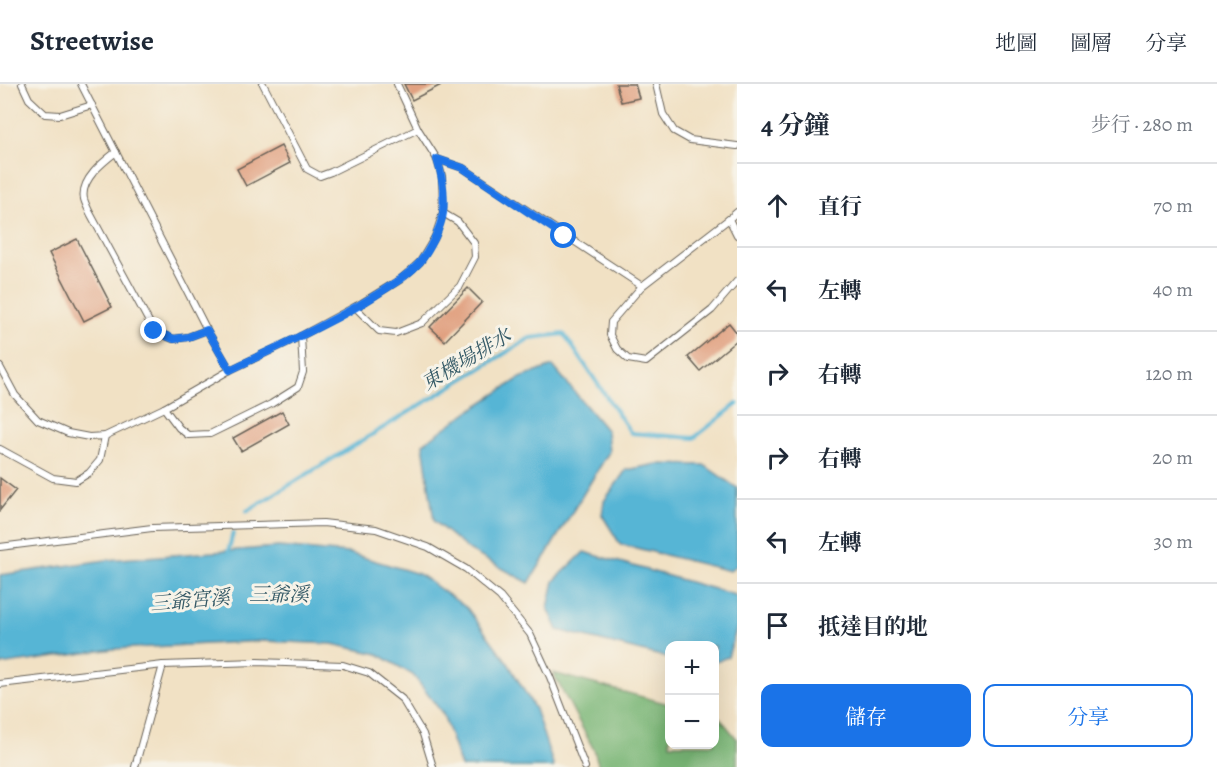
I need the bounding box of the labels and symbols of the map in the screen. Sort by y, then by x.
route start [550,222,576,248]
route end [140,317,166,343]
water label: 東機場排水 [416,321,518,397]
water label: 三爺溪 [249,581,311,608]
water label: 三爺宮溪 [149,583,233,617]

